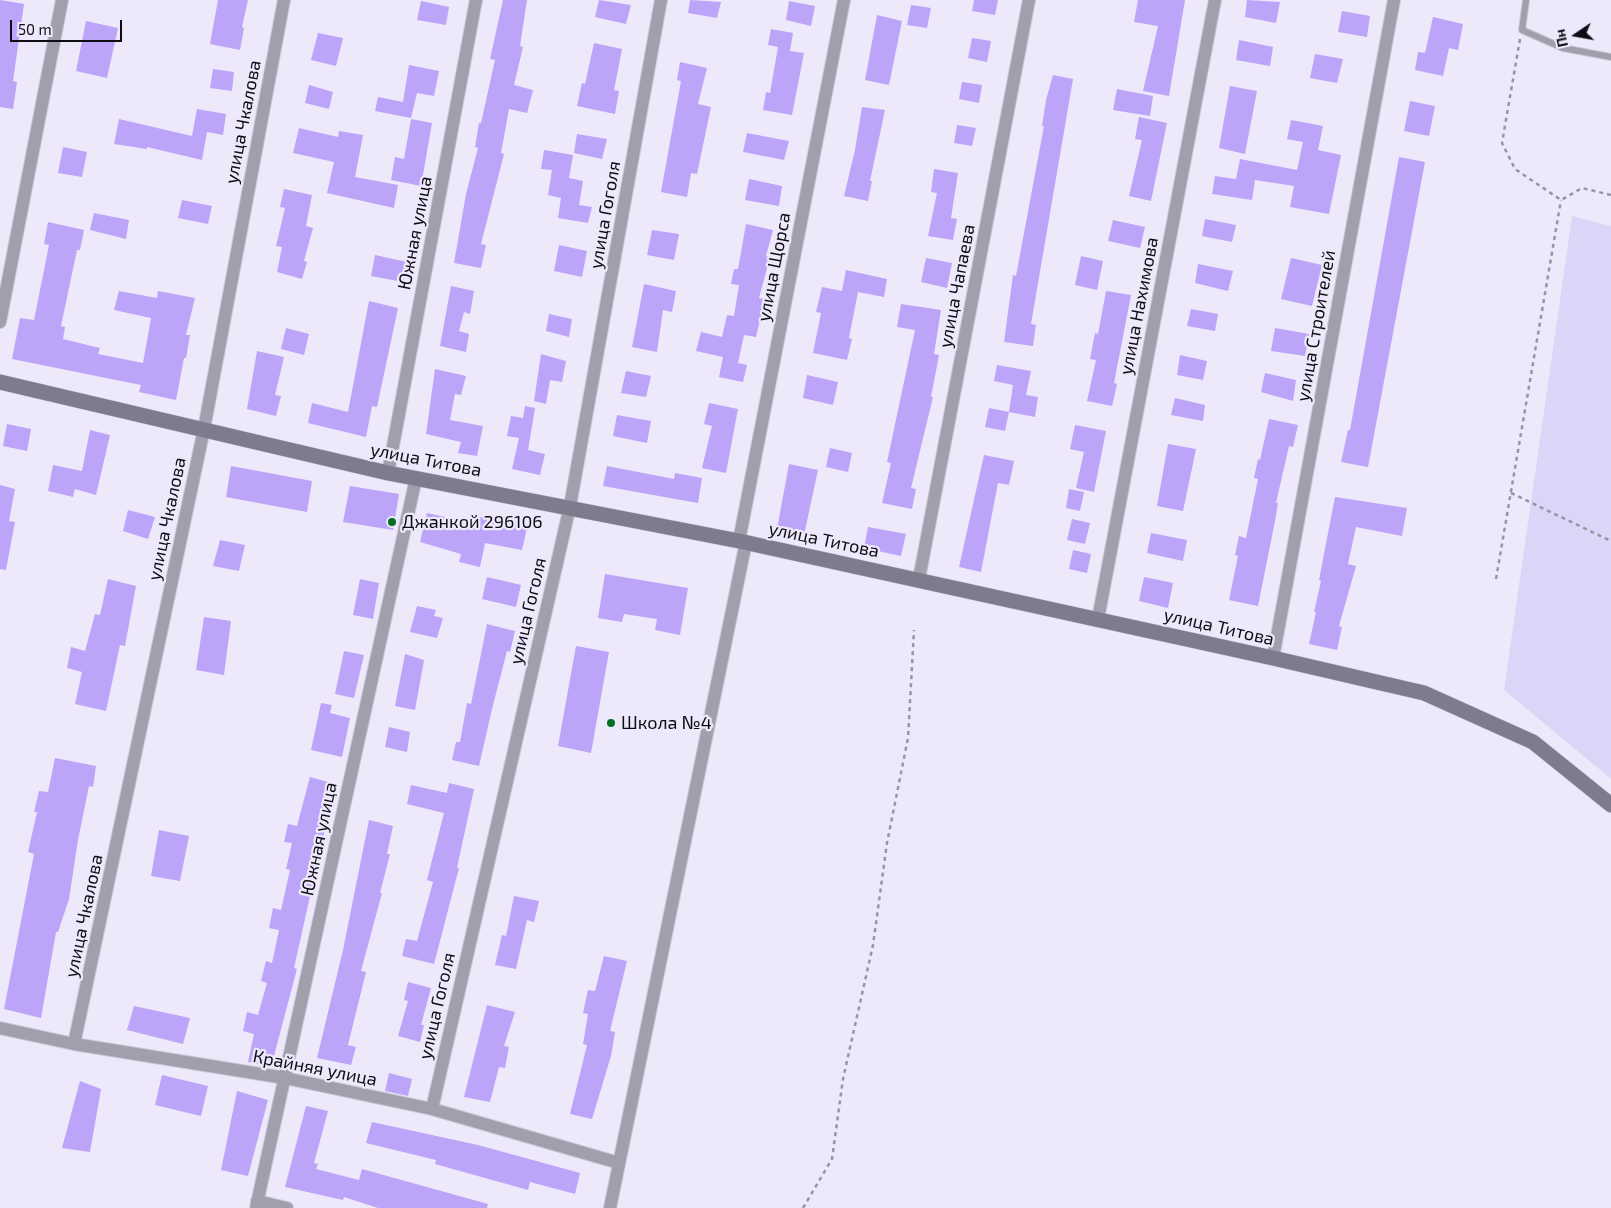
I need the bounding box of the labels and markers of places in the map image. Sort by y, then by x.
place label: Джанкой 296106 [402,511,543,533]
marker: Джанкой 296106 [386,516,398,528]
place label: Школа №4 [621,712,712,734]
marker: Школа №4 [605,717,617,729]

